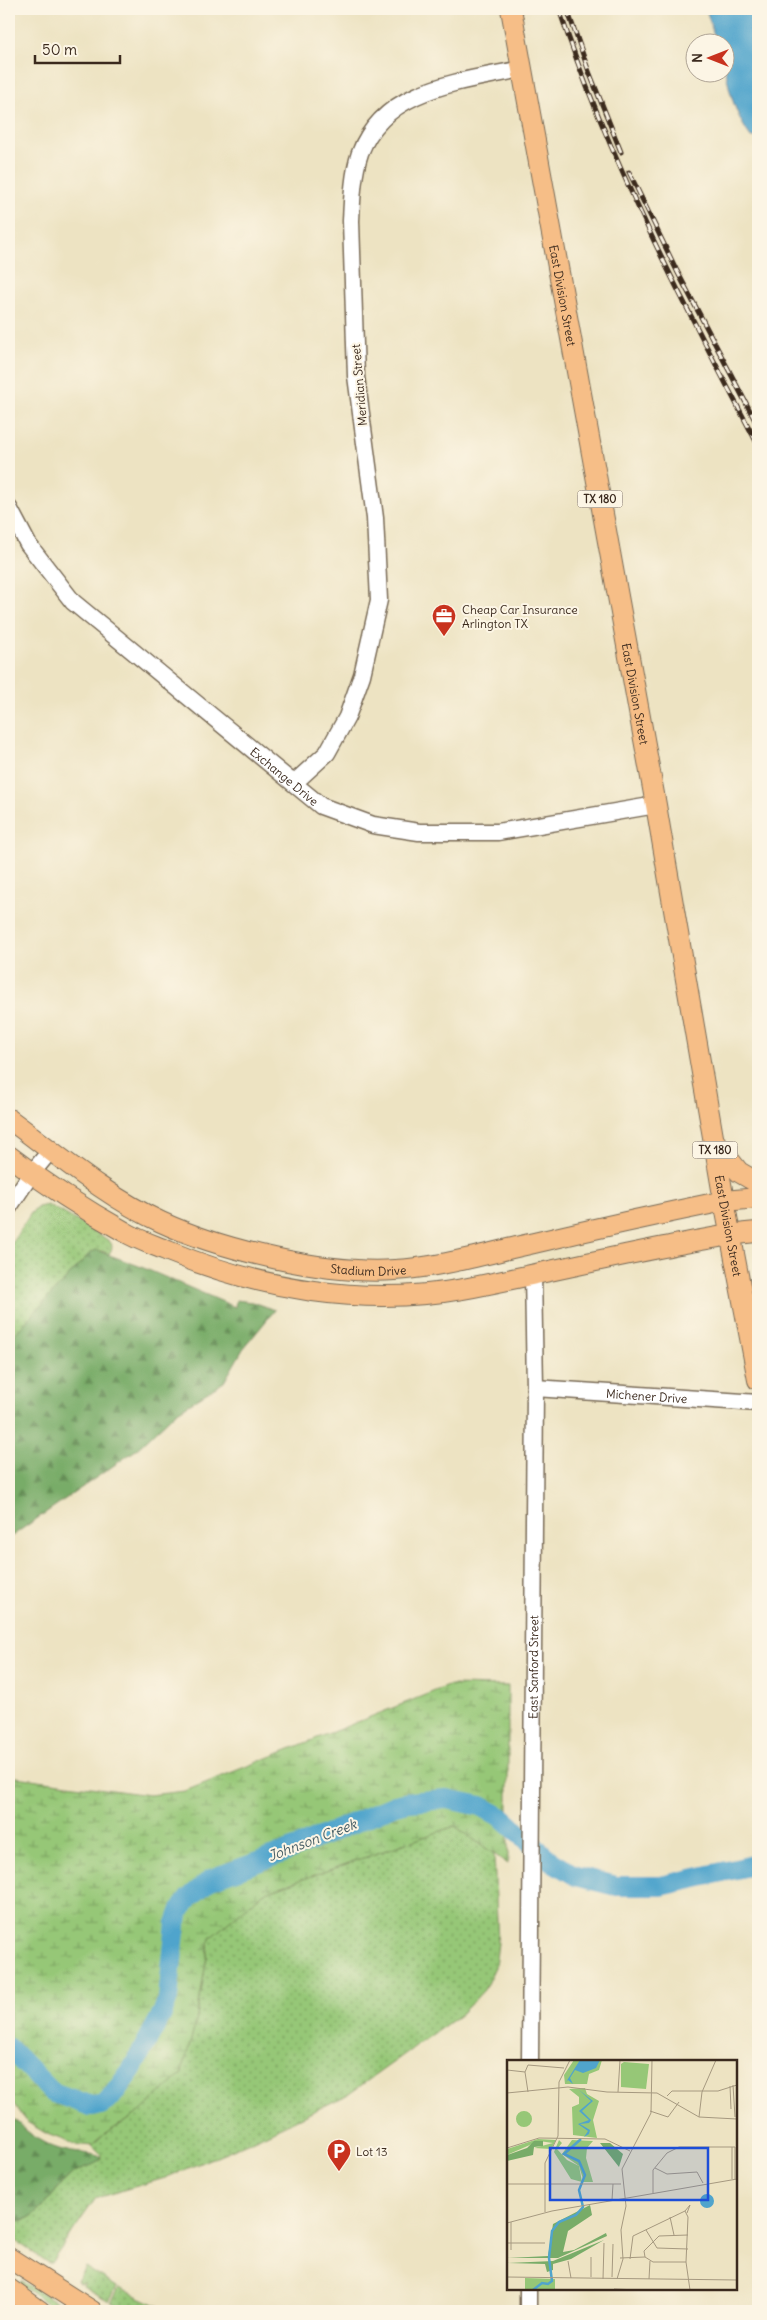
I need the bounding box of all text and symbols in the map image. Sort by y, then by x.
scale bar [35,32,120,64]
north arrow [684,32,734,82]
text: 50 m [42,40,77,59]
text: N [688,53,706,63]
street label: East Division Street [547,243,580,347]
street label: Meridian Street [348,343,370,427]
road number: TX 180 [578,490,622,508]
place label: Cheap Car Insurance Arlington TX [462,602,578,631]
office icon: Cheap Car Insurance Arlington TX [431,603,457,637]
street label: East Division Street [619,642,652,746]
street label: Exchange Drive [247,744,322,808]
road number: TX 180 [692,1142,738,1158]
street label: East Division Street [712,1174,746,1277]
street label: Stadium Drive [330,1260,407,1278]
street label: Michener Drive [606,1385,688,1406]
street label: East Sanford Street [525,1615,541,1719]
water label: Johnson Creek [265,1815,360,1865]
inset map [507,2060,737,2290]
parking icon: Lot 13 [326,2138,352,2172]
place label: Lot 13 [356,2144,388,2159]

